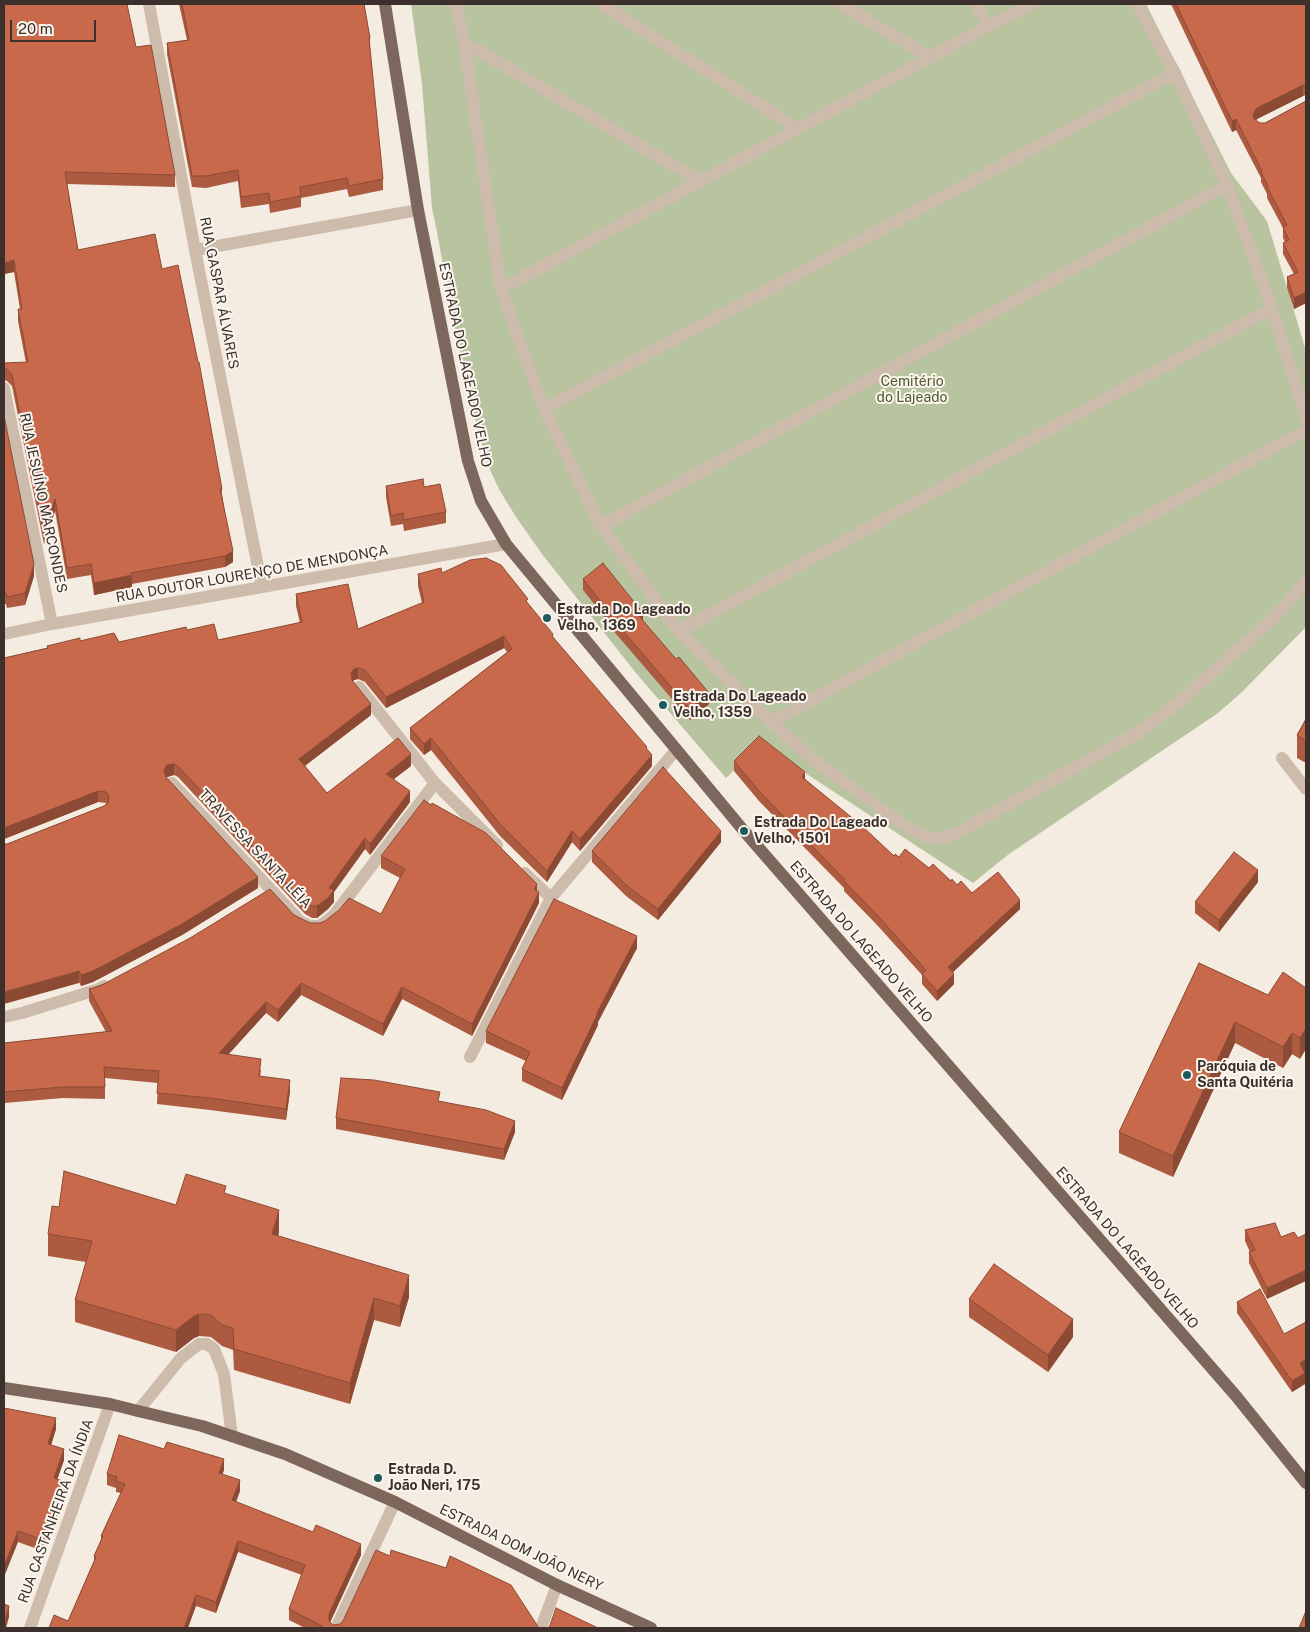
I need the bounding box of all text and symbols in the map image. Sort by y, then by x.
scale bar [12,10,99,42]
text: 20 m [18,20,53,37]
street label: RUA GASPAR ÁLVARES [196,216,242,370]
street label: ESTRADA DO LAGEADO VELHO [435,261,495,469]
park label: Cemitério do Lajeado [877,374,947,407]
street label: RUA JESUÍNO MARCONDES [16,412,70,594]
street label: RUA DOUTOR LOURENÇO DE MENDONÇA [115,542,389,606]
place label: Estrada Do Lageado Velho, 1369 [557,602,690,634]
marker: Estrada Do Lageado Velho, 1369 [541,612,553,624]
place label: Estrada Do Lageado Velho, 1359 [673,689,806,722]
marker: Estrada Do Lageado Velho, 1359 [657,699,669,711]
street label: TRAVESSA SANTA LÉIA [195,786,315,912]
place label: Estrada Do Lageado Velho, 1501 [754,815,887,848]
marker: Estrada Do Lageado Velho, 1501 [738,825,750,837]
street label: ESTRADA DO LAGEADO VELHO [786,858,936,1026]
place label: Paróquia de Santa Quitéria [1197,1059,1294,1092]
marker: Paróquia de Santa Quitéria [1181,1069,1193,1081]
street label: ESTRADA DO LAGEADO VELHO [1052,1164,1202,1332]
street label: RUA CASTANHEIRA DA ÍNDIA [15,1417,97,1605]
place label: Estrada D. João Neri, 175 [388,1462,480,1494]
marker: Estrada D. João Neri, 175 [372,1472,384,1484]
street label: ESTRADA DOM JOÃO NERY [437,1501,605,1595]

